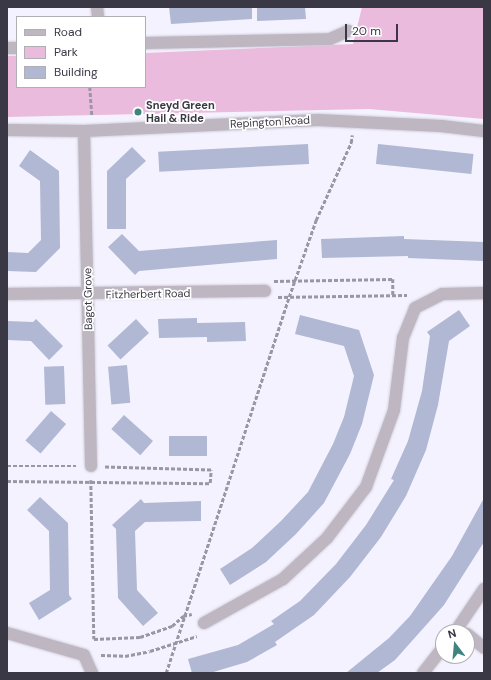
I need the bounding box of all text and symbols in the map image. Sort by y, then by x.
legend [16,16,146,88]
scale bar [347,16,400,42]
text: 20 m [352,23,381,39]
text: Road [54,24,82,40]
text: Park [54,44,78,60]
text: Building [54,64,98,80]
place label: Sneyd Green Hail & Ride [146,99,215,125]
marker: Sneyd Green Hail & Ride [133,107,143,117]
street label: Repington Road [230,113,310,131]
street label: Bagot Grove [81,268,95,330]
street label: Fitzherbert Road [106,287,190,301]
north arrow [435,624,475,664]
text: N [446,626,458,641]

